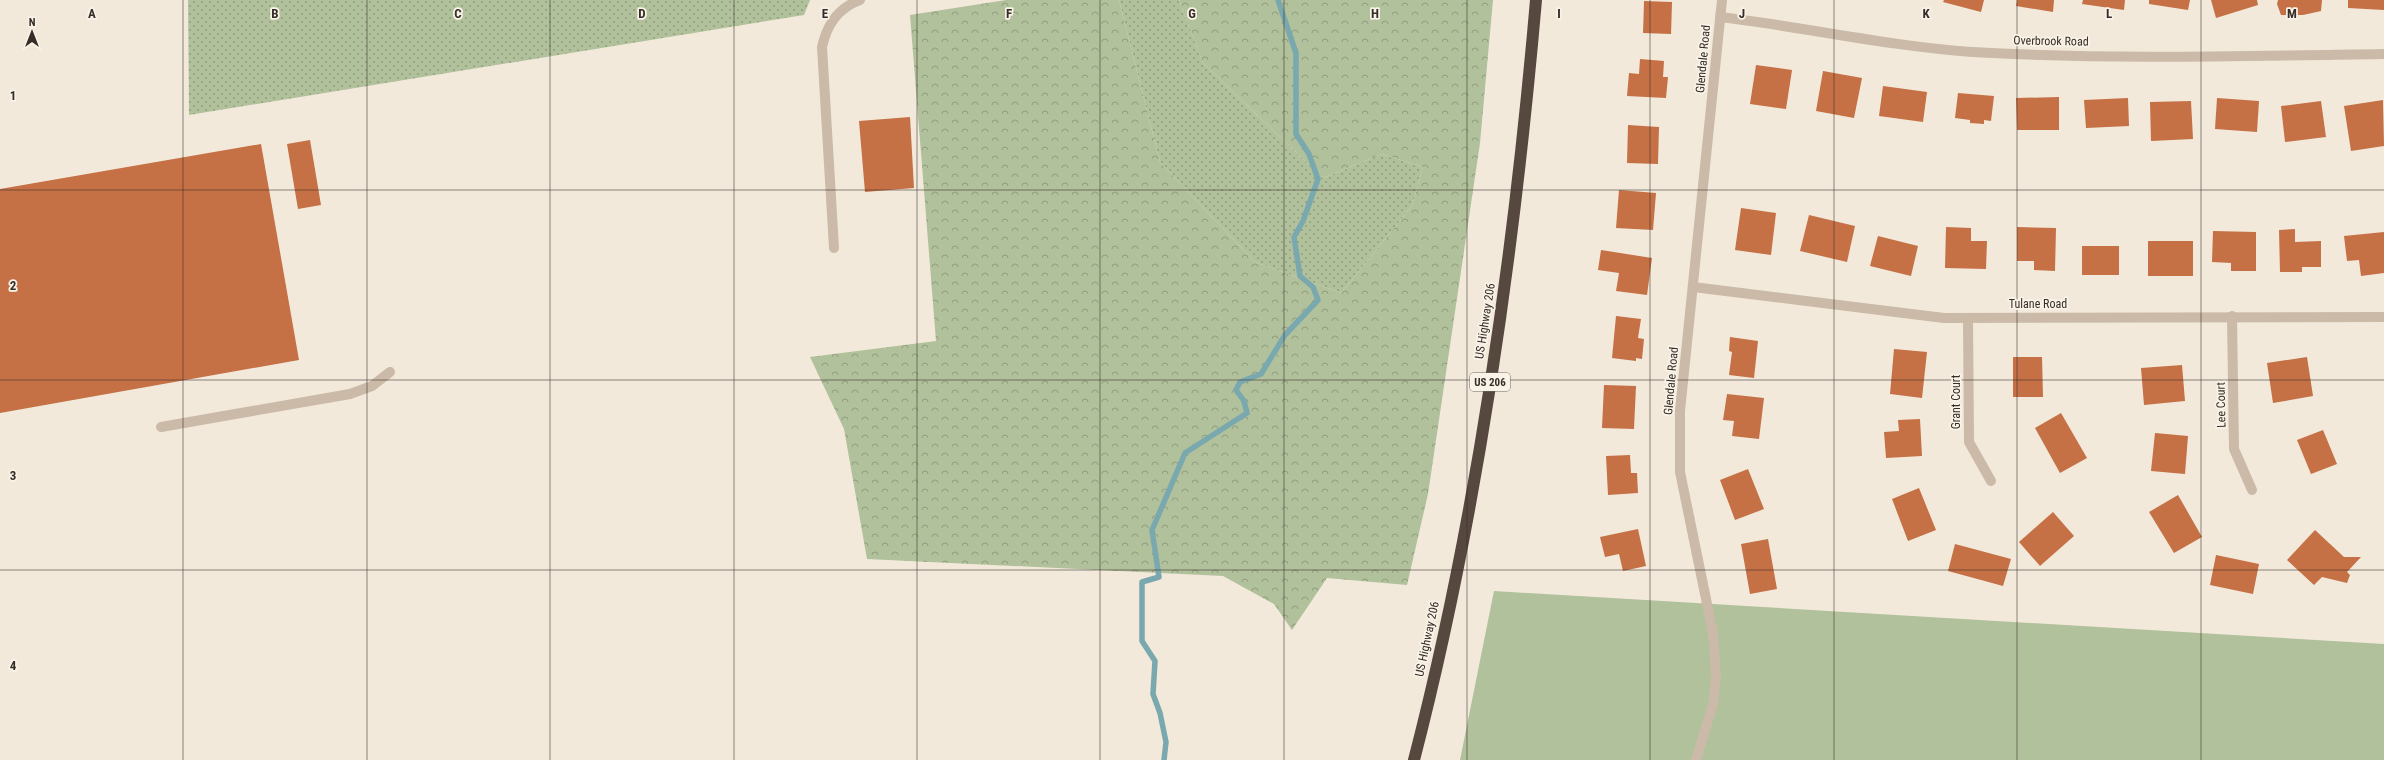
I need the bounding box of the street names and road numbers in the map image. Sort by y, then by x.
street label: Glendale Road [1693,24,1713,94]
street label: Overbrook Road [2013,33,2089,49]
street label: US Highway 206 [1472,282,1498,360]
street label: Tulane Road [2009,297,2067,311]
street label: Glendale Road [1661,346,1681,416]
road number: US 206 [1470,373,1510,391]
street label: Grant Court [1949,374,1963,429]
street label: Lee Court [2214,382,2228,428]
street label: US Highway 206 [1412,600,1442,678]

